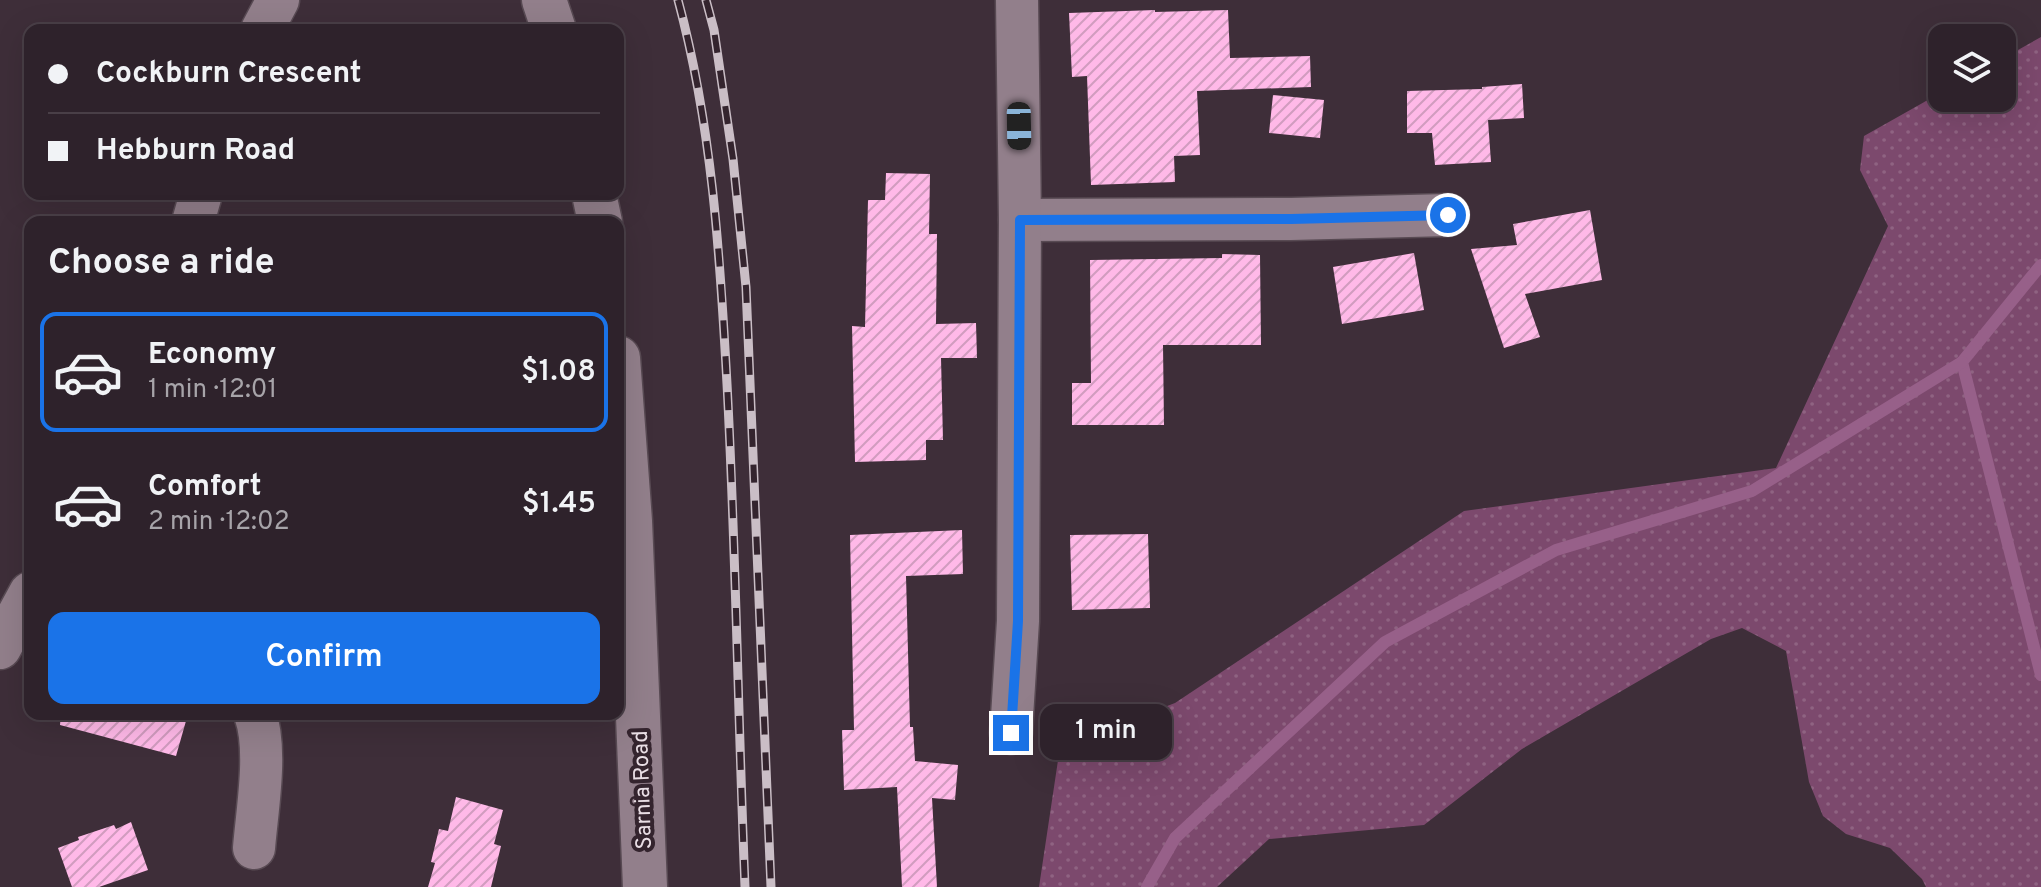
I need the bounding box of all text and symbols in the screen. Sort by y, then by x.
map controls [1928,24,2016,112]
button: layers [1928,24,2016,112]
text: Cockburn Crescent [96,56,362,93]
car [1007,102,1031,150]
text: Hebburn Road [96,133,295,170]
route start [1430,197,1466,233]
text: Choose a ride [48,241,274,287]
icon: car [52,336,124,408]
text: Economy [148,337,276,374]
text: $1.08 [521,354,596,391]
text: 1 min · 12:01 [148,374,277,407]
icon: car [52,468,124,540]
text: Comfort [148,469,261,506]
text: $1.45 [522,486,596,523]
text: 2 min · 12:02 [148,506,290,539]
button: Confirm [48,612,600,704]
callout: 1 min [1039,705,1171,761]
route end [993,715,1029,751]
text: 1 min [1075,715,1137,748]
street label: Sarnia Road [628,730,659,850]

